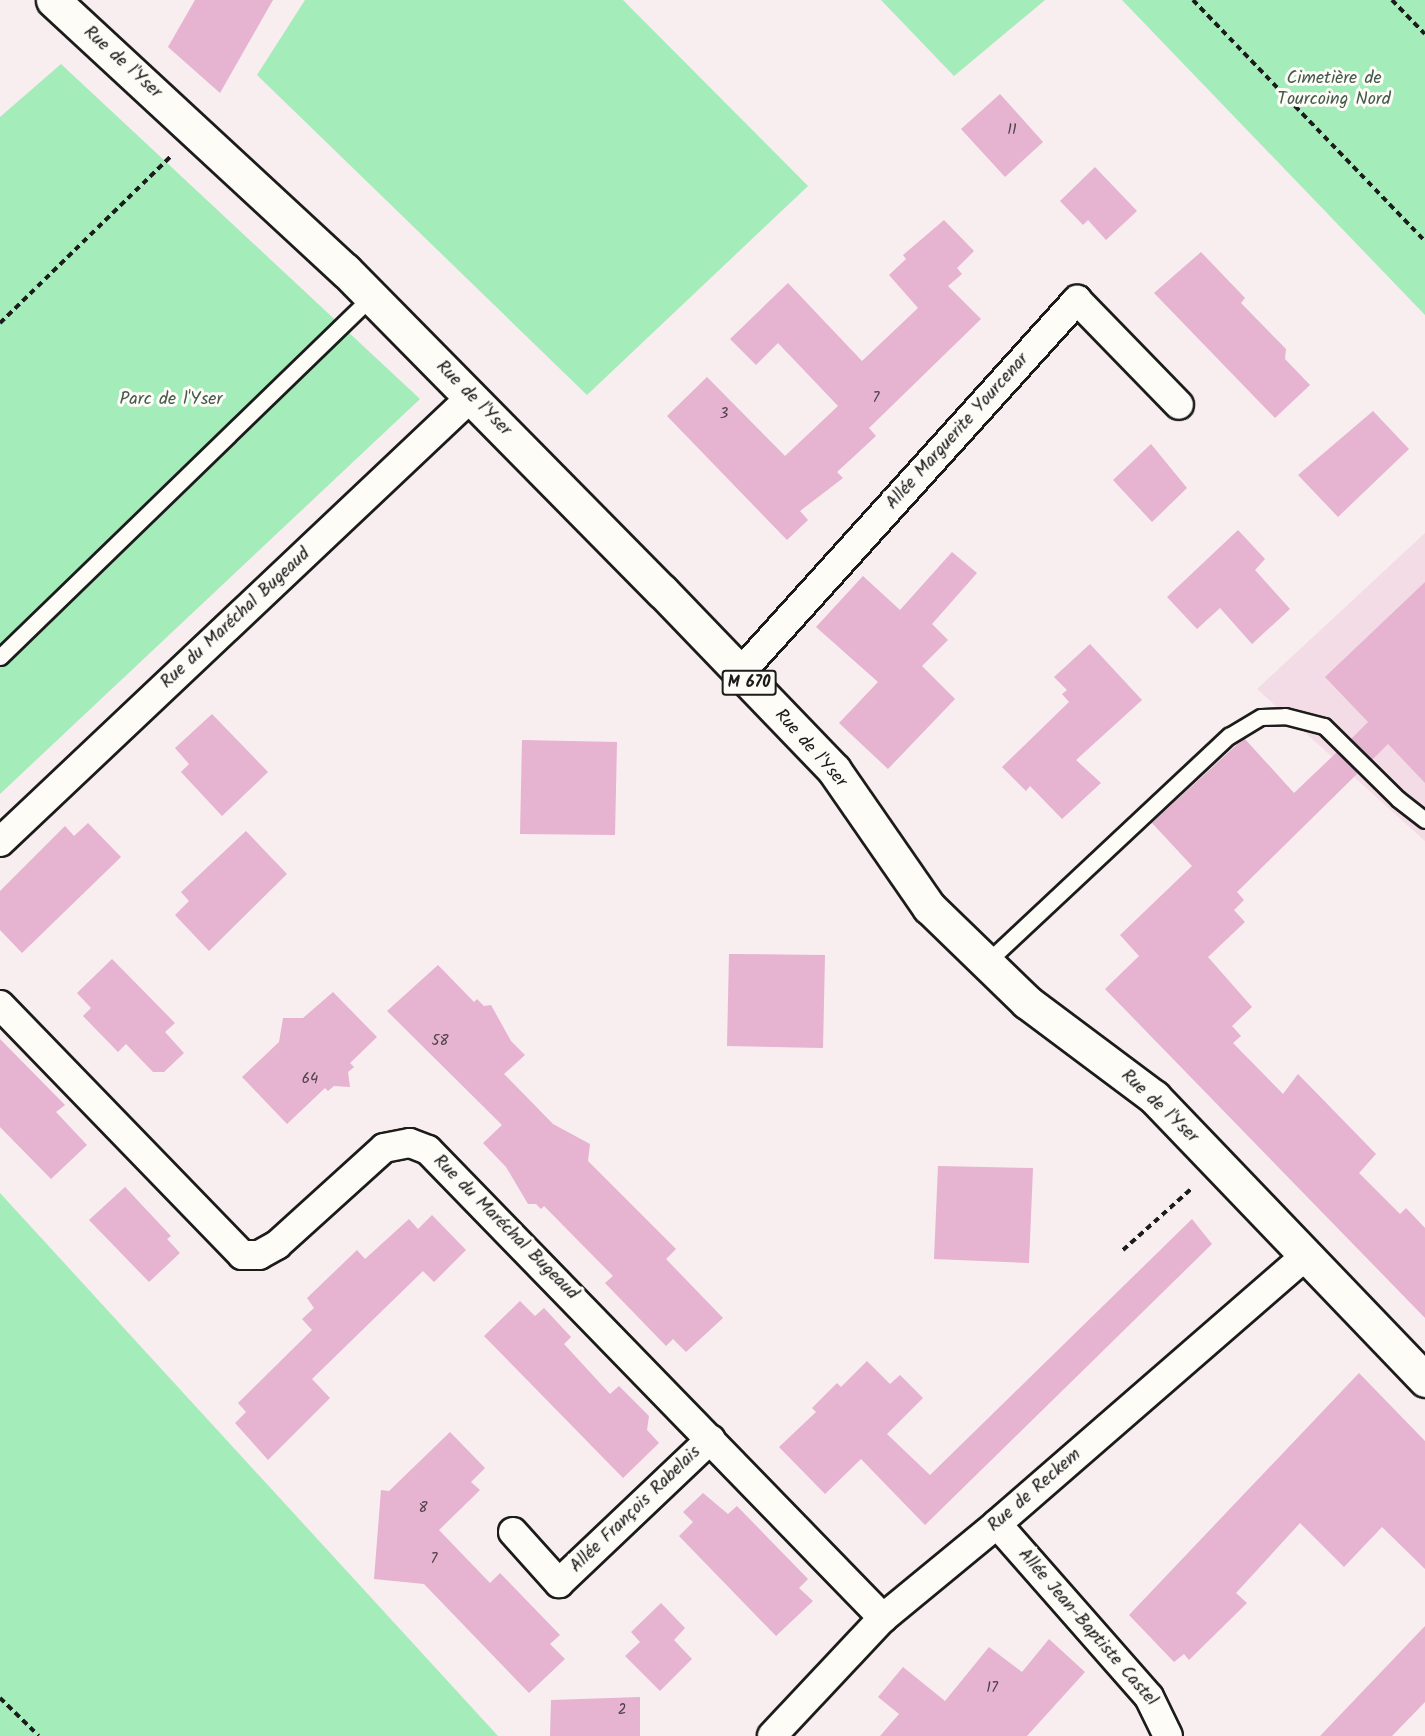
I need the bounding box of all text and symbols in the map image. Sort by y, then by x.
street label: Rue de l'Yser [78,22,166,104]
park label: Cimetière de Tourcoing Nord [1277,69,1391,112]
house number: 11 [1007,122,1017,140]
street label: Allée Marguerite Yourcenar [882,349,1034,515]
street label: Rue de l'Yser [431,357,515,441]
park label: Parc de l'Yser [120,389,222,411]
house number: 7 [873,390,879,408]
house number: 3 [720,406,728,424]
street label: Rue du Maréchal Bugeaud [157,544,315,694]
road number: M 670 [720,670,777,696]
street label: Rue de l'Yser [769,705,851,793]
house number: 58 [431,1033,449,1051]
street label: Rue de l'Yser [1116,1066,1202,1148]
house number: 64 [302,1071,318,1089]
street label: Rue du Maréchal Bugeaud [428,1151,582,1305]
street label: Allée François Rabelais [566,1442,706,1578]
street label: Rue de Reckem [984,1445,1086,1537]
house number: 8 [418,1500,428,1518]
street label: Allée Jean-Baptiste Castel [1013,1545,1161,1711]
house number: 7 [431,1551,437,1569]
house number: 17 [986,1680,998,1698]
house number: 2 [618,1702,626,1720]

